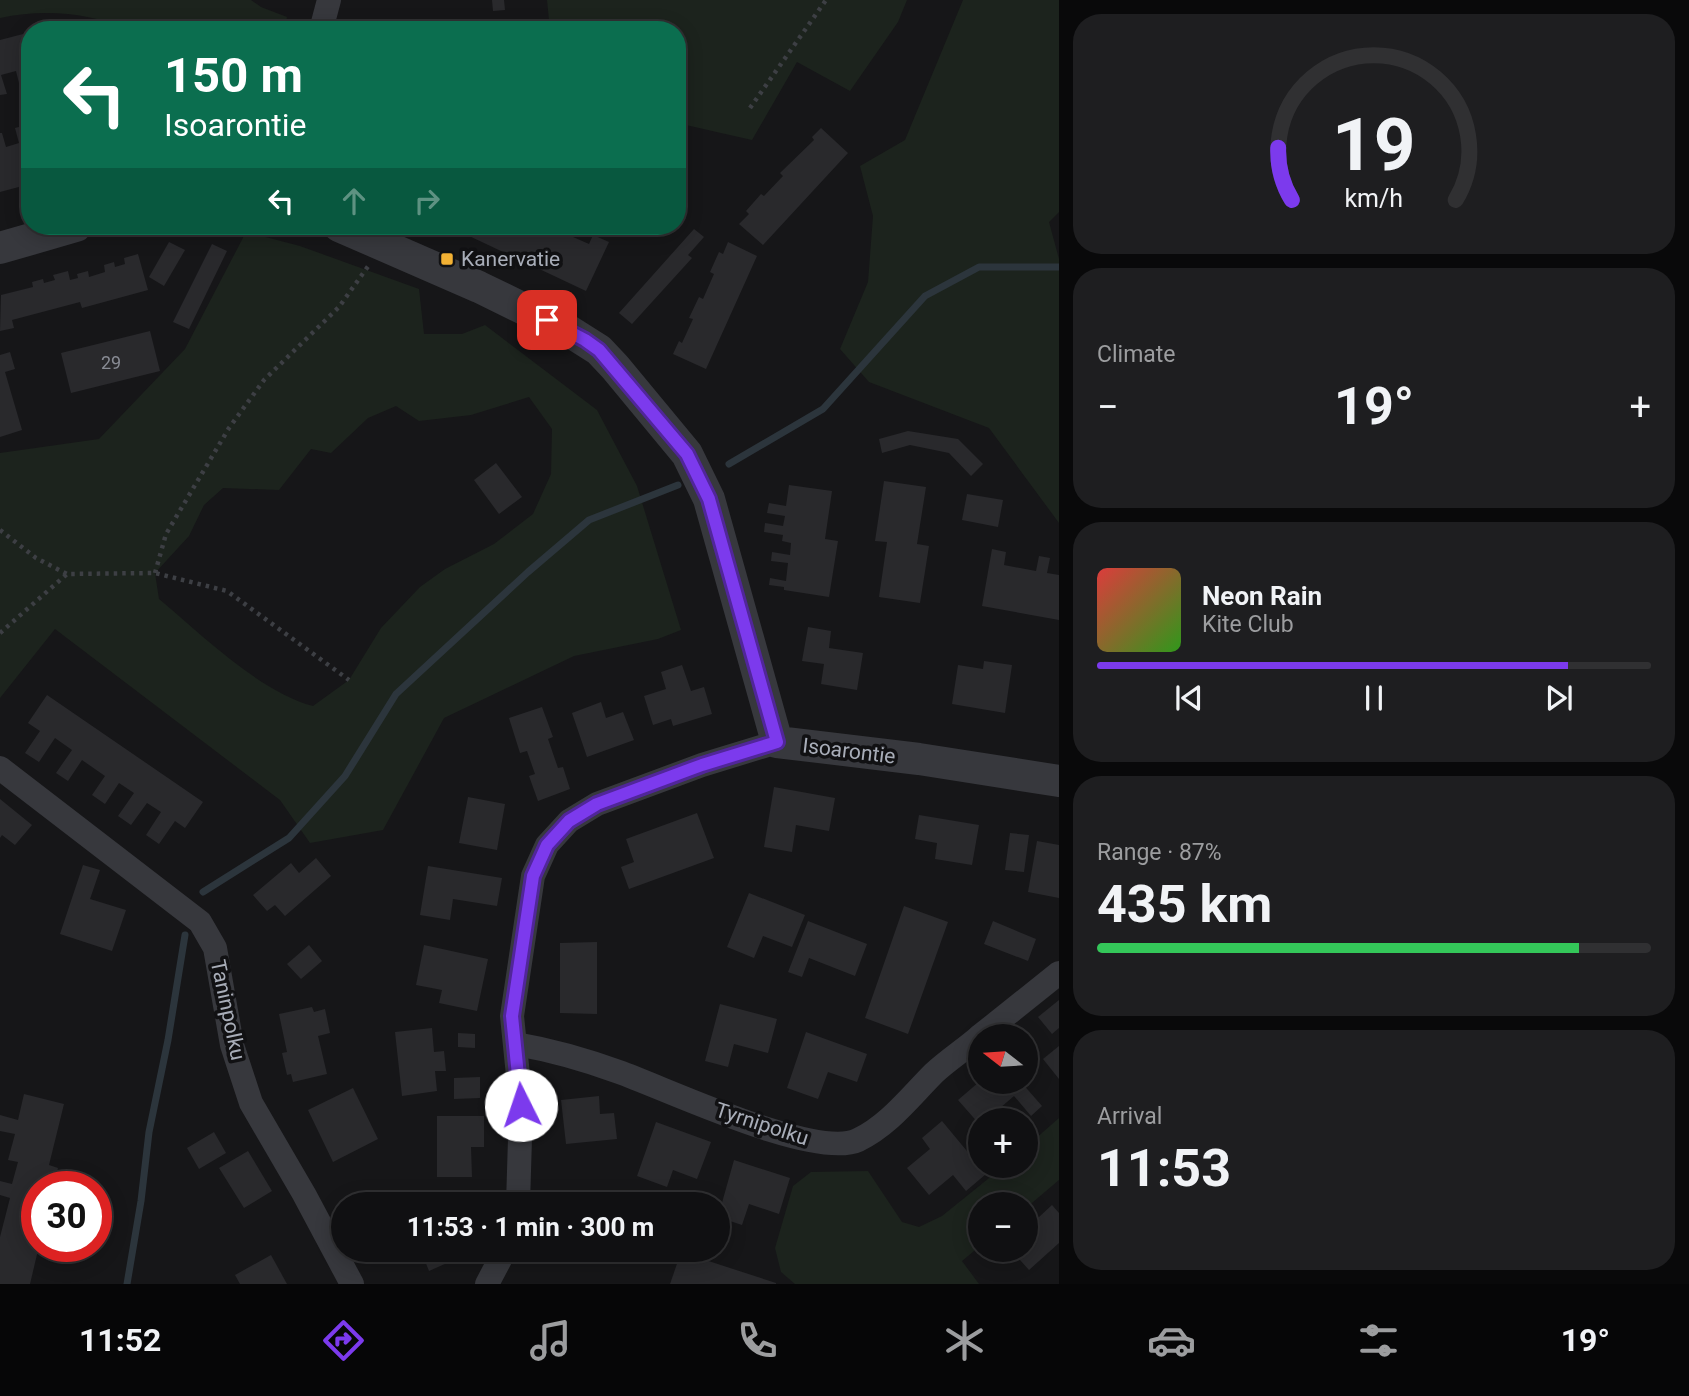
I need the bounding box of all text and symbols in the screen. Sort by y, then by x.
text: 150 m [164,47,303,104]
icon: left [49,49,140,140]
text: 19 [1332,102,1416,188]
text: Isoarontie [164,106,307,144]
icon: left [262,182,300,220]
icon: ahead [335,182,373,220]
icon: right [408,182,446,220]
text: km/h [1345,184,1403,213]
place label: Kanervatie [461,247,560,271]
marker: Kanervatie [439,251,455,267]
pin [517,290,577,350]
icon: arrive [528,301,566,339]
text: Climate [1097,341,1176,368]
house number: 29 [101,352,121,373]
text: 19° [1334,376,1414,437]
text: − [1097,385,1119,429]
text: + [1629,385,1651,429]
text: Neon Rain [1202,581,1322,611]
text: Kite Club [1202,611,1294,638]
icon: previous [1170,679,1208,717]
icon: pause [1355,679,1393,717]
icon: next [1540,679,1578,717]
street label: Isoarontie [801,733,897,769]
text: Range · 87% [1097,839,1222,866]
text: 435 km [1097,874,1272,935]
street label: Taninpolku [206,958,250,1062]
north arrow [968,1024,1038,1094]
map controls [968,1024,1038,1262]
position arrow [484,1068,558,1142]
street label: Tyrnipolku [712,1098,812,1150]
text: Arrival [1097,1103,1162,1130]
button: + [968,1108,1038,1178]
text: 11:53 [1097,1138,1231,1199]
speed limit sign: 30 [21,1171,112,1262]
button: − [968,1192,1038,1262]
text: 11:53 · 1 min · 300 m [407,1212,654,1242]
icon: directions [319,1316,368,1365]
icon: music [526,1316,575,1365]
icon: phone [733,1316,782,1365]
icon: climate [940,1316,989,1365]
icon: car [1147,1316,1196,1365]
icon: filters [1354,1316,1403,1365]
text: 11:52 [79,1321,161,1359]
text: 19° [1561,1321,1610,1359]

